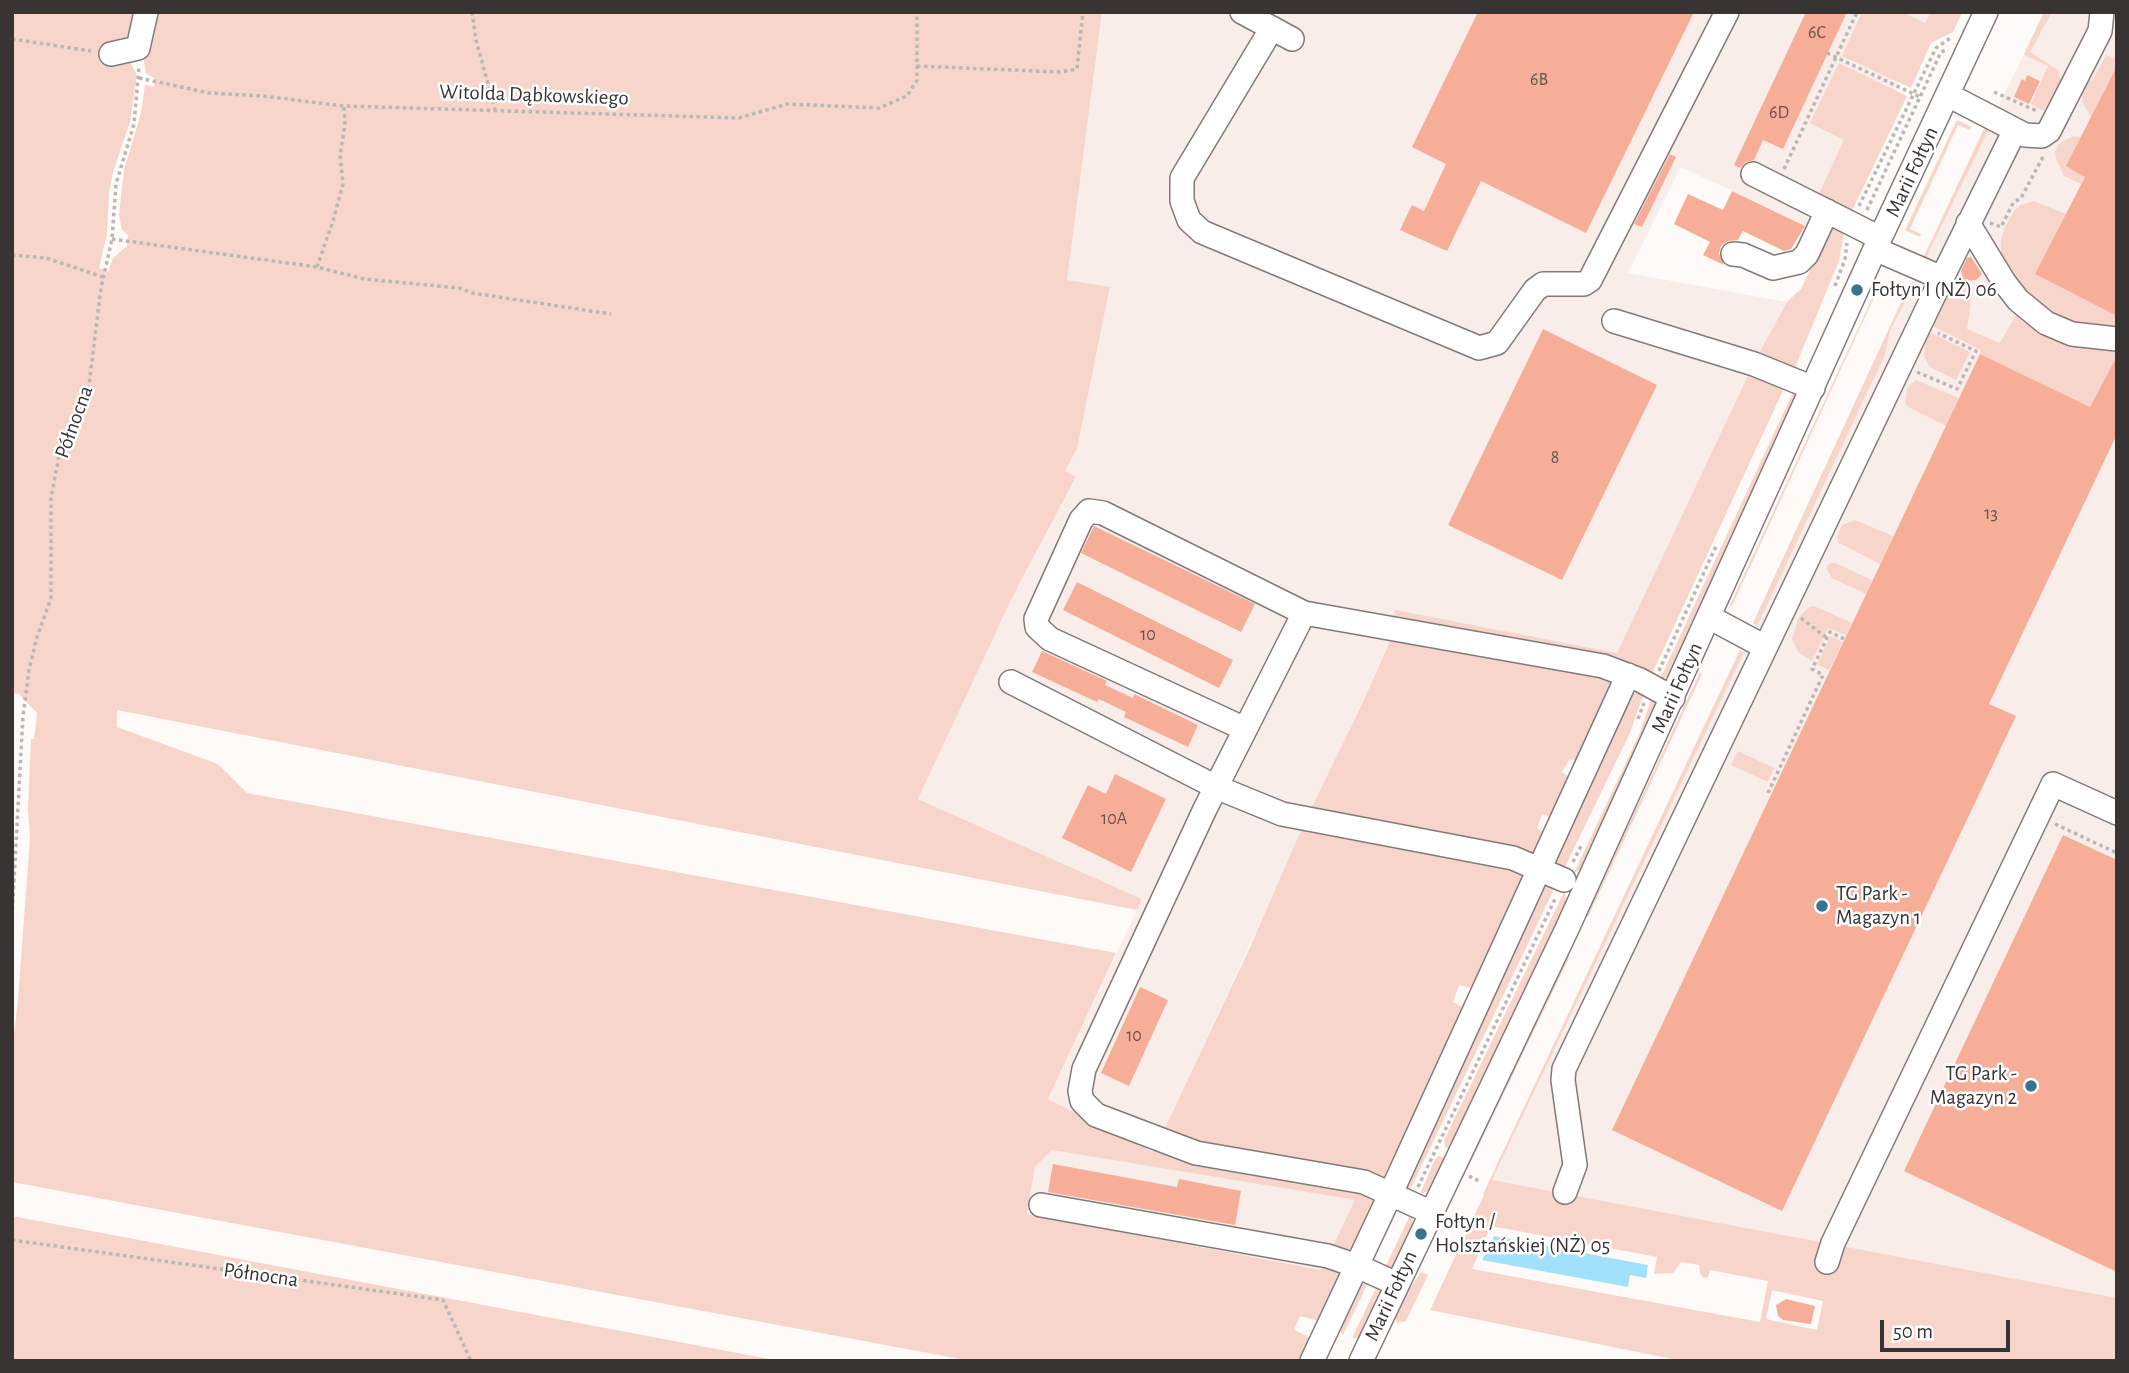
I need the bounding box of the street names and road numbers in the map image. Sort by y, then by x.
street label: Witolda Dąbkowskiego [439,79,629,111]
street label: Marii Fołtyn [1880,123,1944,221]
street label: Północna [49,382,99,462]
street label: Marii Fołtyn [1646,639,1708,737]
street label: Marii Fołtyn [1359,1247,1423,1345]
street label: Północna [222,1257,300,1293]

